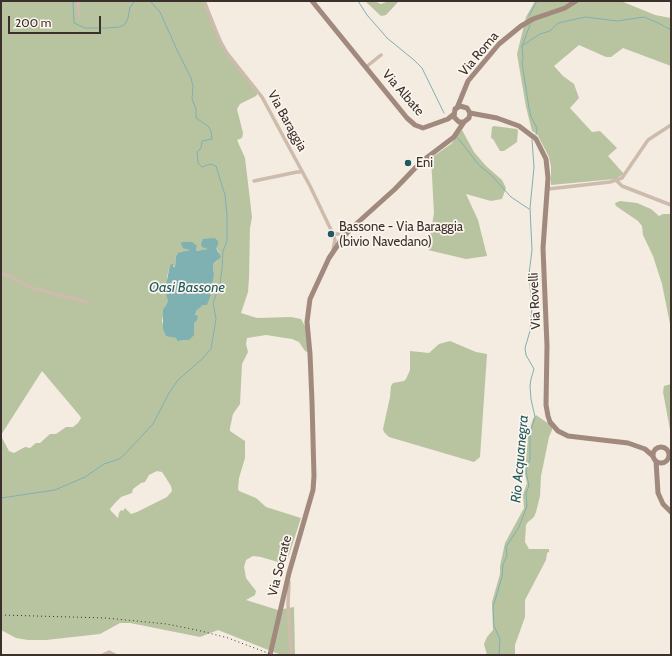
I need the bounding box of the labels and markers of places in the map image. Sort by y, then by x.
place label: Eni [416,155,433,171]
marker: Eni [403,158,413,168]
place label: Bassone - Via Baraggia (bivio Navedano) [339,219,463,250]
marker: Bassone - Via Baraggia (bivio Navedano) [326,229,336,239]

